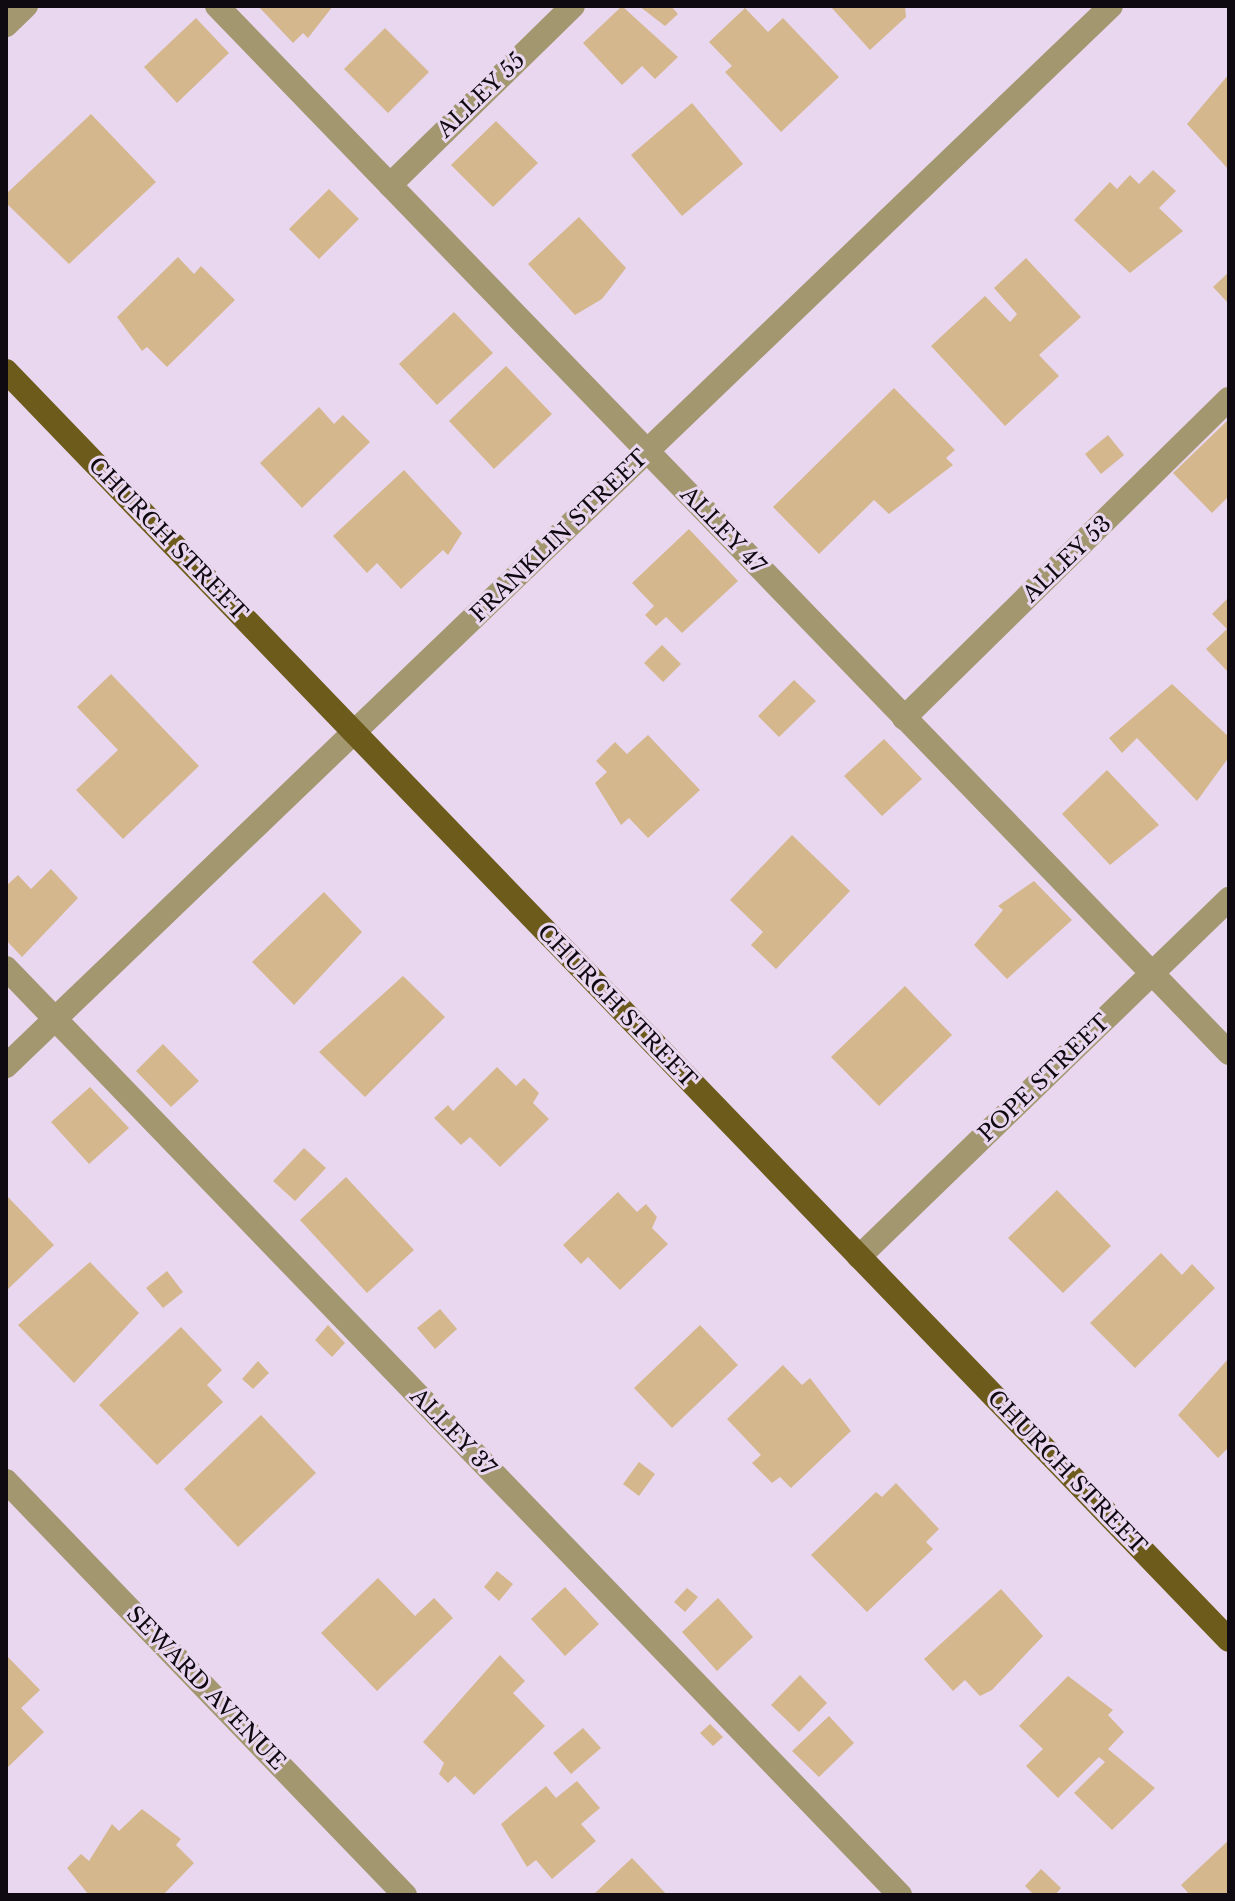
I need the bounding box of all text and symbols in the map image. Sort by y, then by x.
street label: ALLEY 55 [431,46,531,144]
street label: FRANKLIN STREET [465,445,653,627]
street label: CHURCH STREET [83,452,253,626]
street label: ALLEY 47 [675,481,771,579]
street label: ALLEY 53 [1017,510,1117,608]
street label: CHURCH STREET [532,919,702,1093]
street label: POPE STREET [973,1009,1115,1147]
street label: ALLEY 37 [405,1383,501,1481]
street label: CHURCH STREET [982,1385,1152,1559]
street label: SEWARD AVENUE [121,1600,291,1776]

